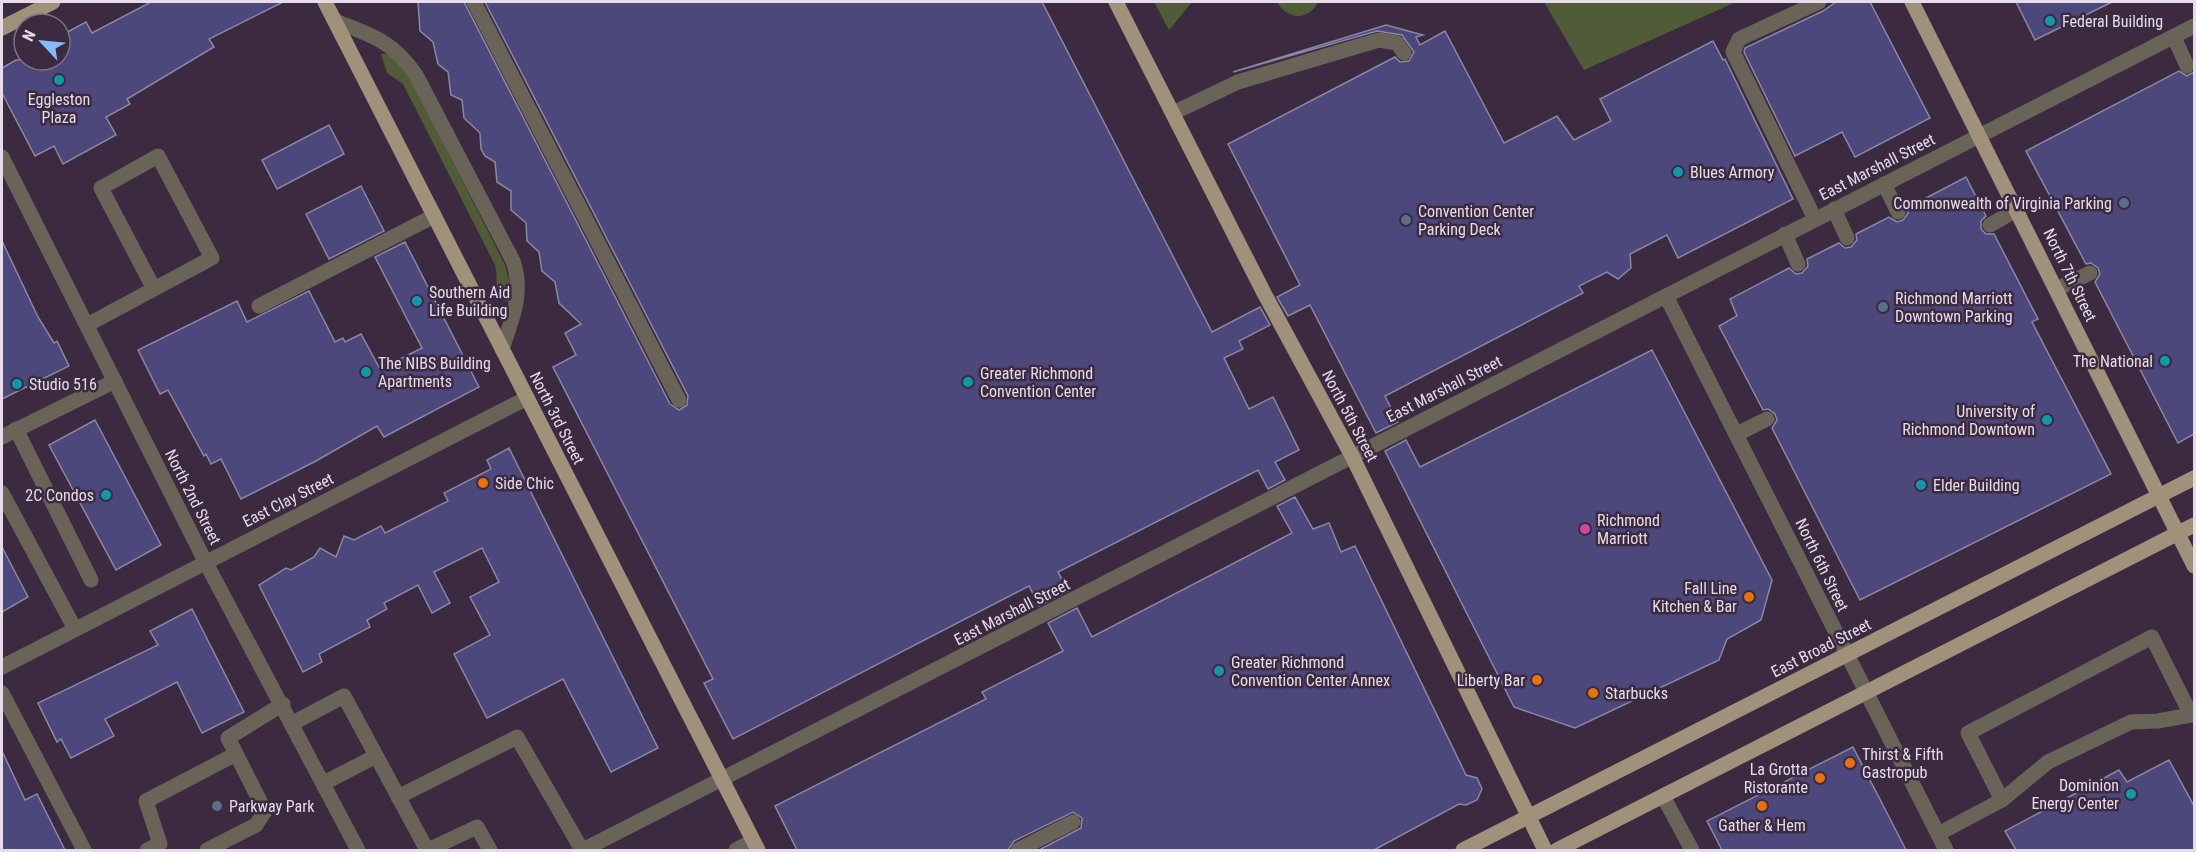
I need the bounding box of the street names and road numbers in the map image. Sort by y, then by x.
street label: East Marshall Street [1816,130,1938,204]
street label: North 7th Street [2039,226,2101,325]
street label: East Marshall Street [1383,352,1505,426]
street label: North 5th Street [1318,367,1382,465]
street label: North 3rd Street [526,369,589,468]
street label: North 2nd Street [161,446,225,548]
street label: East Clay Street [239,469,337,531]
street label: North 6th Street [1791,516,1853,615]
street label: East Marshall Street [951,575,1073,649]
street label: East Broad Street [1768,615,1874,681]

